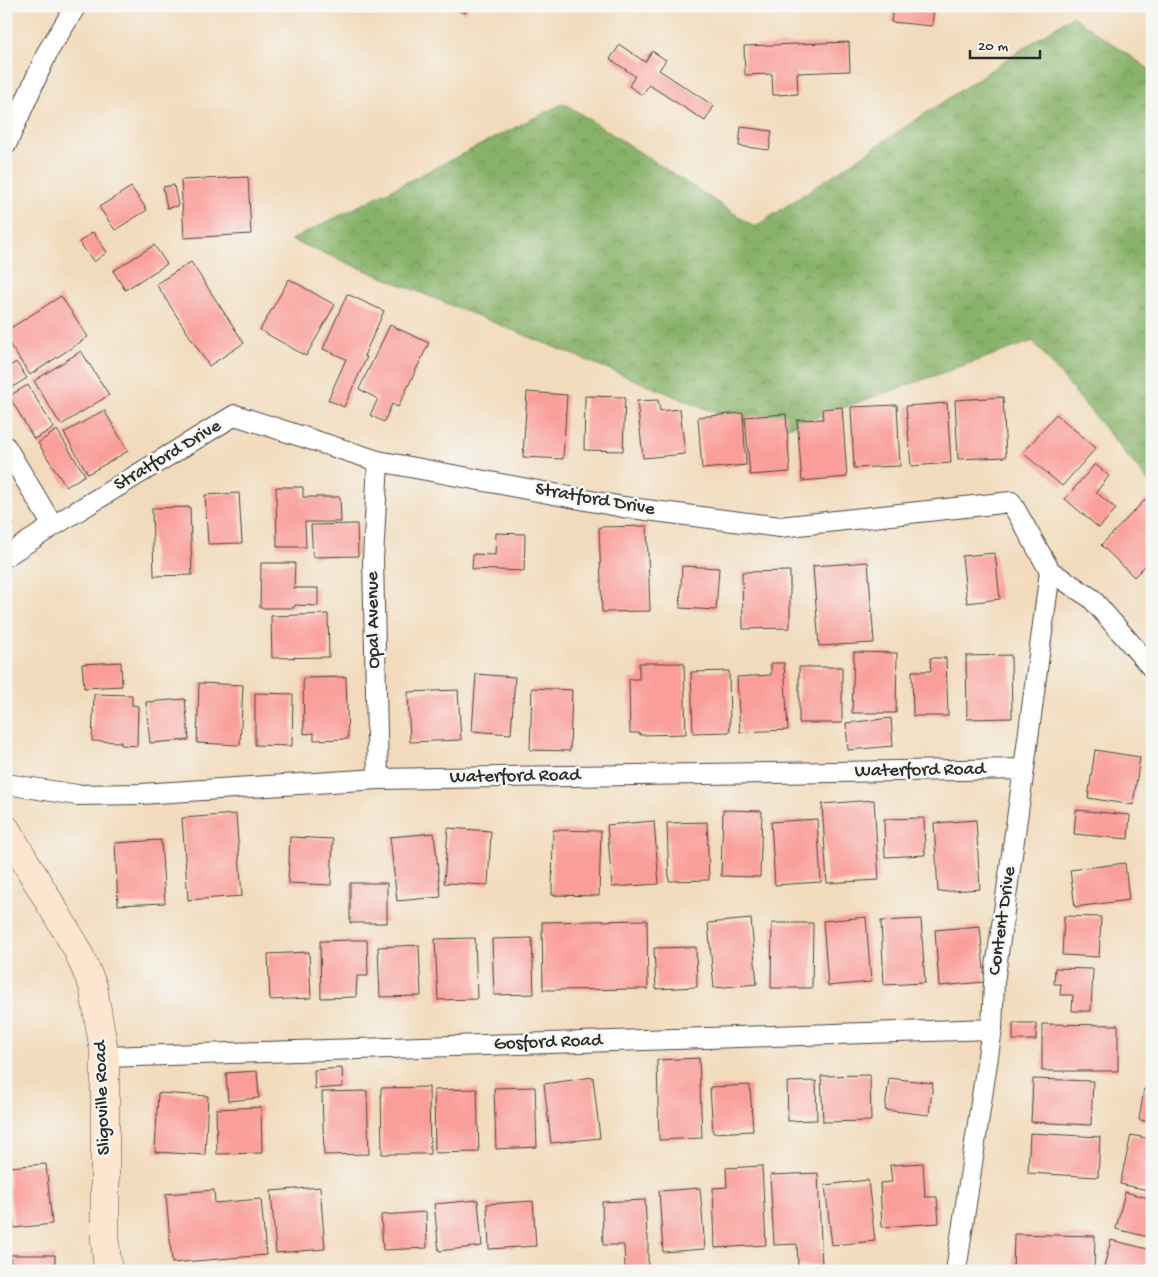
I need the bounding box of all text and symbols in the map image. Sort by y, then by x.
scale bar [970,28,1040,60]
text: 20 m [978,38,1008,56]
street label: Stratford Drive [110,415,226,497]
street label: Stratford Drive [533,478,657,522]
street label: Opal Avenue [362,571,386,669]
street label: Waterford Road [855,758,987,784]
street label: Waterford Road [450,764,582,790]
street label: Content Drive [984,865,1022,977]
street label: Gosford Road [493,1030,604,1056]
street label: Sligoville Road [89,1039,116,1156]

